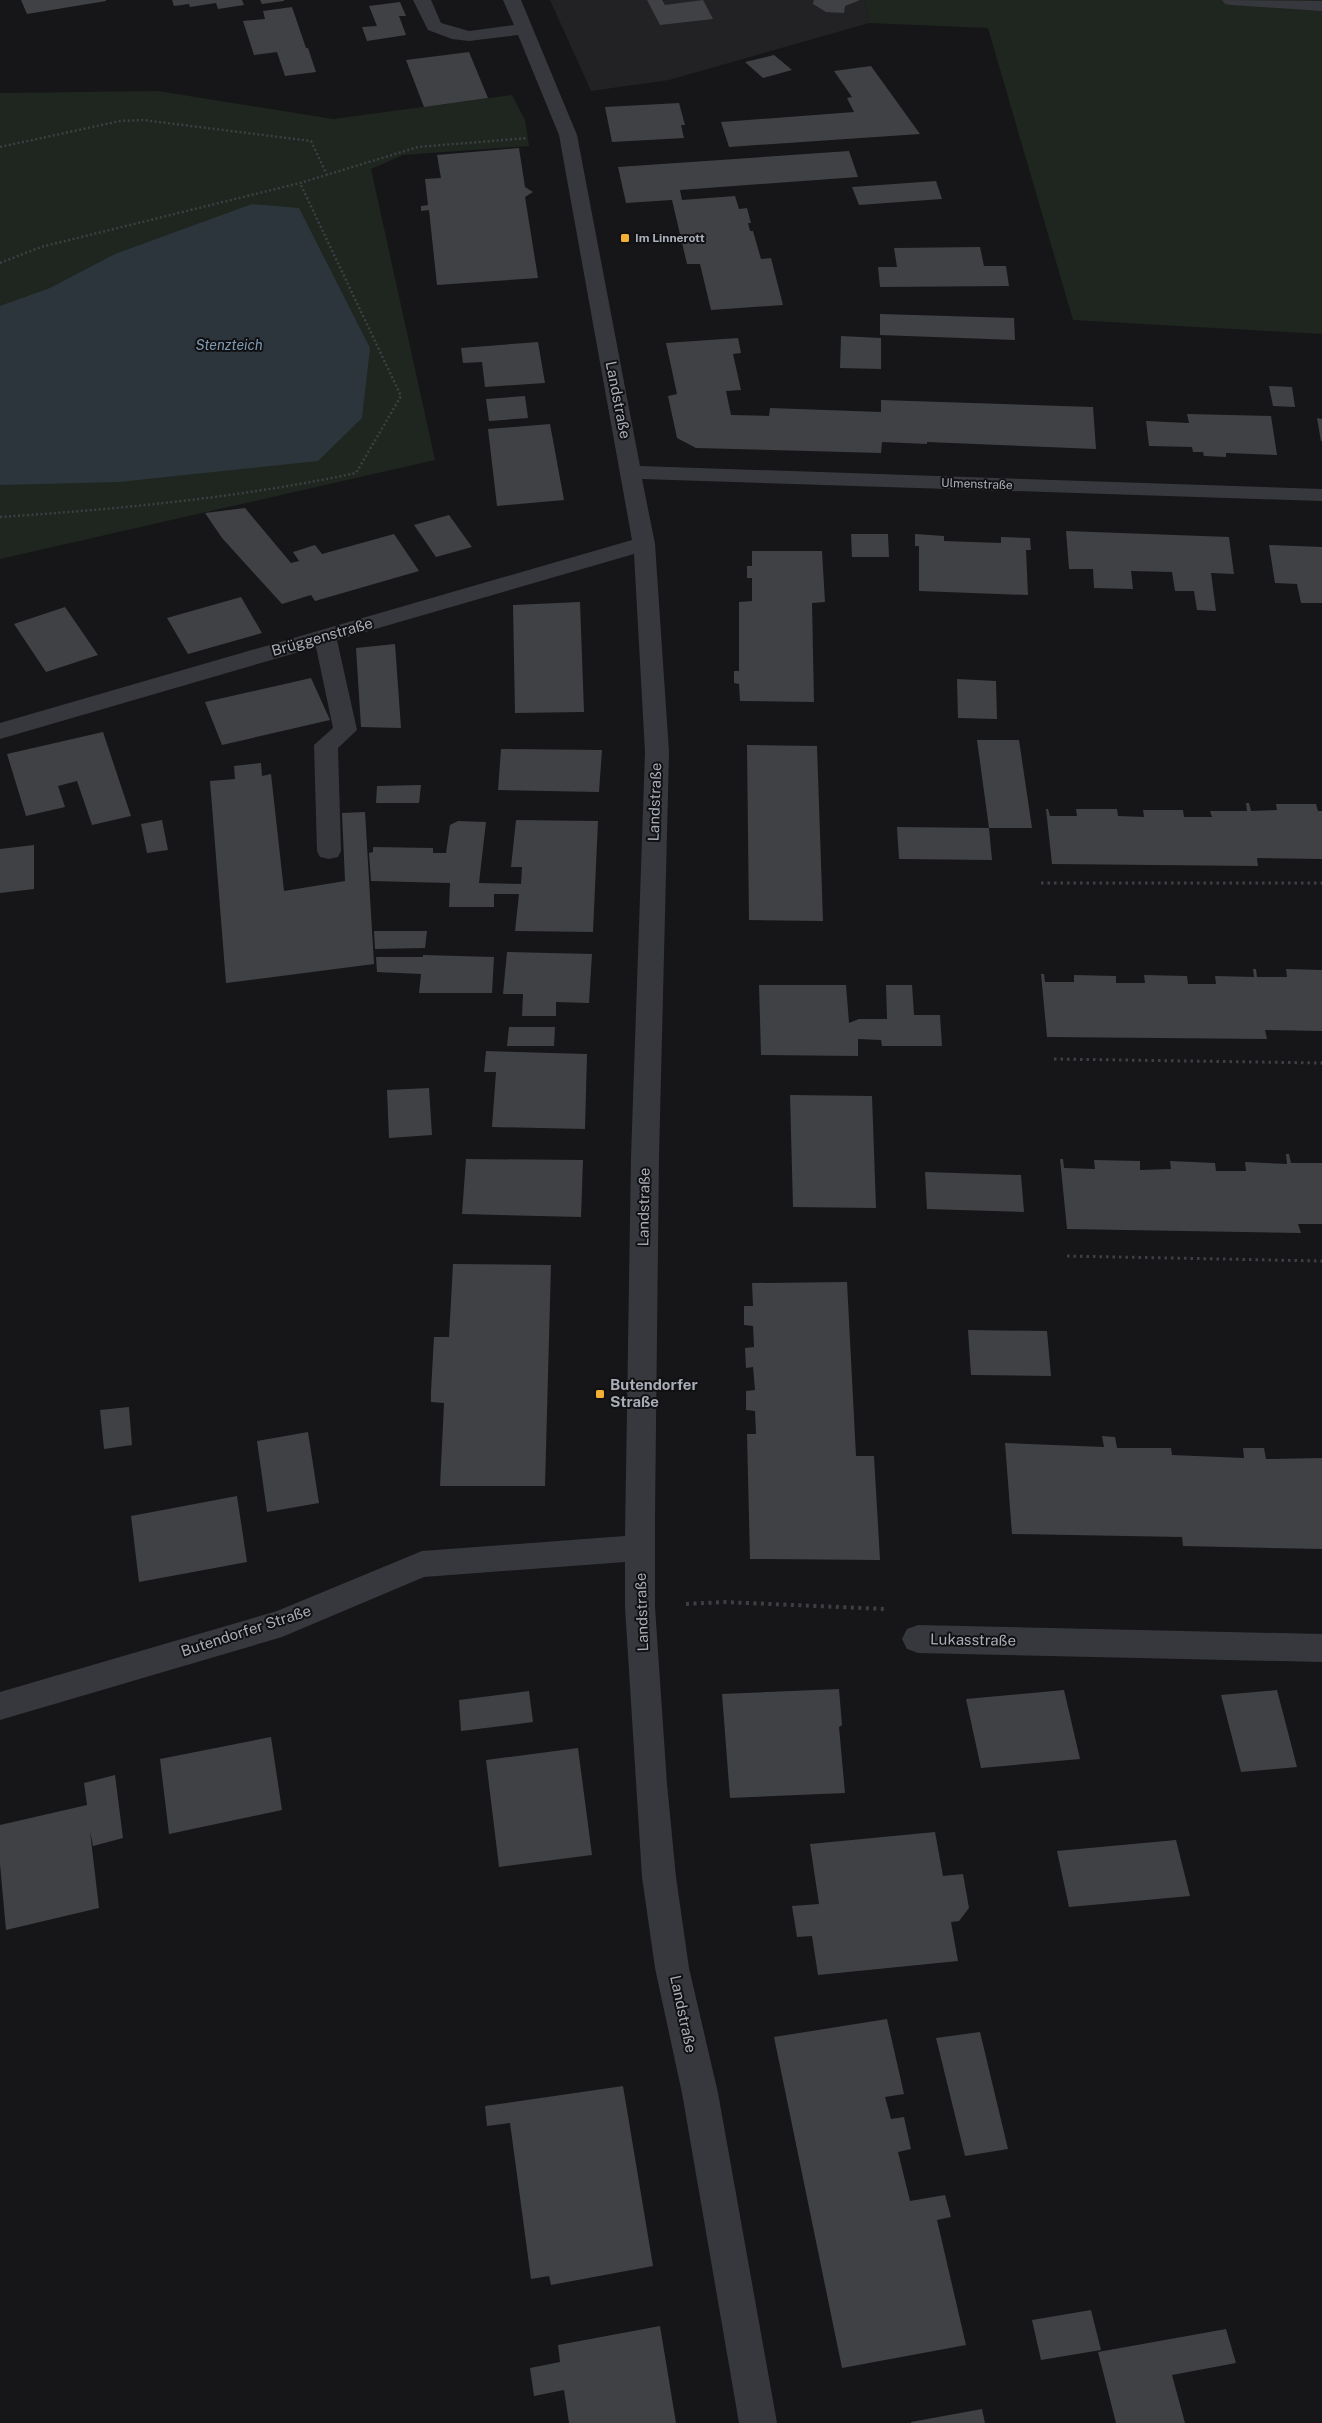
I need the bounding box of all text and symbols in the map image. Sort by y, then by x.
place label: Im Linnerott [635,231,705,245]
marker: Im Linnerott [619,232,631,244]
water label: Stenzteich [195,337,263,353]
street label: Landstraße [603,360,634,440]
street label: Ulmenstraße [941,476,1013,492]
street label: Brüggenstraße [269,614,374,659]
street label: Landstraße [645,762,664,842]
street label: Landstraße [634,1167,653,1247]
place label: Butendorfer Straße [610,1376,698,1410]
marker: Butendorfer Straße [594,1388,606,1400]
street label: Landstraße [632,1572,651,1652]
street label: Butendorfer Straße [179,1601,313,1660]
street label: Lukasstraße [930,1630,1016,1649]
street label: Landstraße [667,1974,700,2054]

